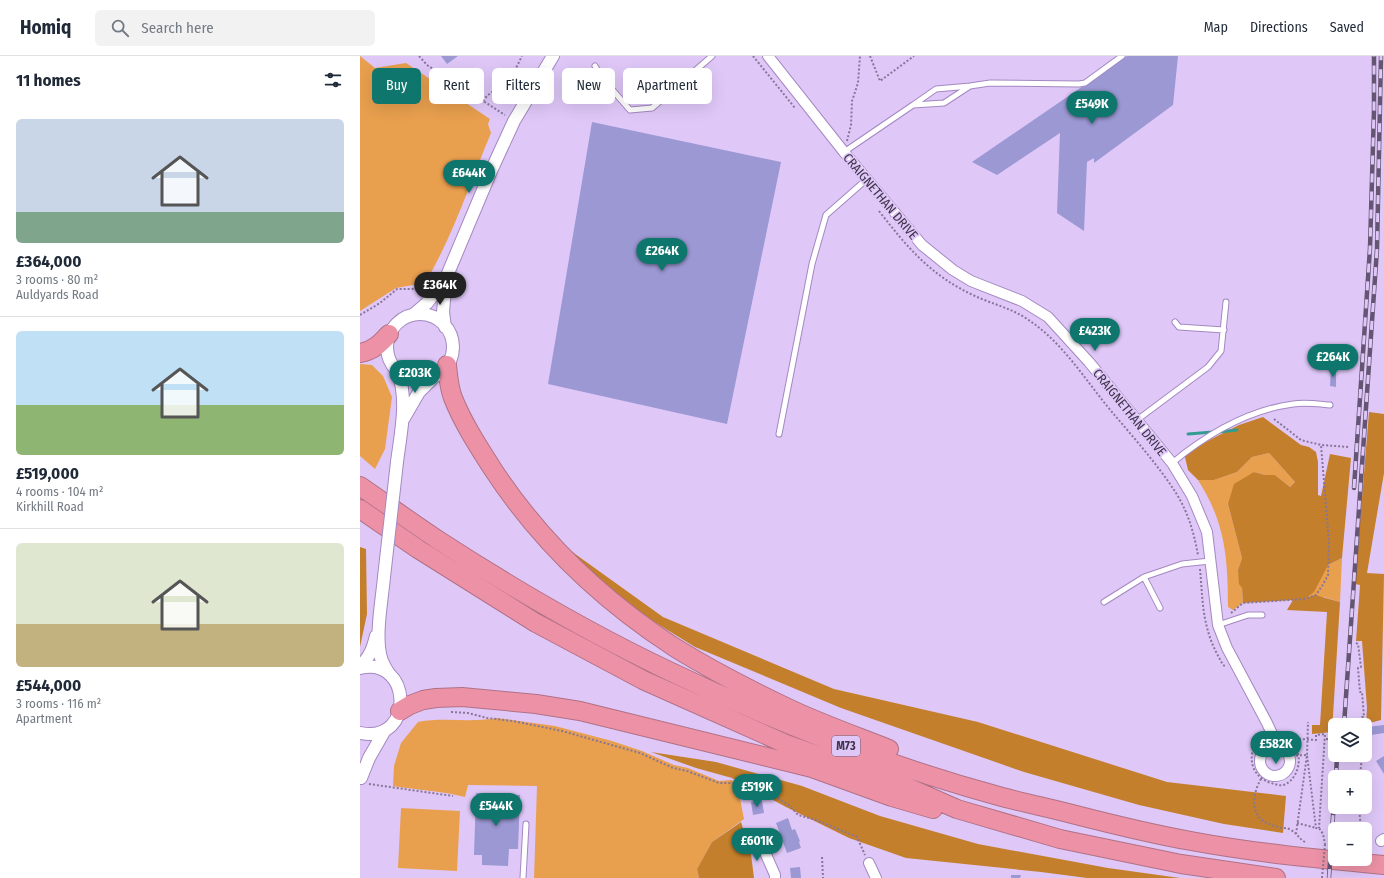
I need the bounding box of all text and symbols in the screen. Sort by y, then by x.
search box [95,10,375,46]
text: Homiq [20,16,71,39]
icon: search [109,17,131,39]
text: Search here [141,19,214,37]
text: Map [1204,19,1228,36]
text: Directions [1250,19,1308,36]
text: Saved [1330,19,1364,36]
chip: Buy [372,68,421,104]
chip: Rent [429,68,484,104]
chip: Filters [492,68,554,104]
chip: New [562,68,615,104]
chip: Apartment [623,68,712,104]
icon: filters [322,69,344,91]
text: 11 homes [16,70,81,91]
pin: £549K [1064,91,1120,125]
text: £549K [1075,96,1109,111]
icon: home [144,145,216,217]
street label: CRAIGNETHAN DRIVE [840,150,921,242]
pin: £644K [441,160,497,194]
text: £644K [452,165,486,180]
pin: £264K [634,238,690,272]
text: £264K [645,243,679,258]
text: £364,000 [16,251,81,272]
text: 3 rooms · 80 m² [16,272,98,287]
pin: £364K [412,272,468,306]
text: £364K [423,277,457,292]
text: Auldyards Road [16,287,99,302]
pin: £423K [1067,318,1123,352]
text: £423K [1079,323,1111,338]
pin: £264K [1305,344,1361,378]
text: £264K [1316,349,1350,364]
icon: home [144,357,216,429]
pin: £203K [387,360,443,394]
text: £203K [398,365,432,380]
street label: CRAIGNETHAN DRIVE [1090,366,1169,459]
text: £519,000 [16,463,79,484]
text: 4 rooms · 104 m² [16,484,103,499]
text: Kirkhill Road [16,499,84,514]
icon: home [144,569,216,641]
text: £544,000 [16,675,81,696]
text: 3 rooms · 116 m² [16,696,101,711]
text: Apartment [16,711,72,726]
map controls [1328,718,1372,866]
button: layers [1328,718,1372,762]
pin: £582K [1248,731,1304,765]
road number: M73 [832,736,860,756]
text: £582K [1260,736,1292,751]
button: + [1328,770,1372,814]
pin: £519K [729,774,785,808]
text: £519K [741,779,773,794]
pin: £544K [468,793,524,827]
text: £544K [479,798,513,813]
button: − [1328,822,1372,866]
pin: £601K [729,828,785,862]
text: £601K [741,833,773,848]

